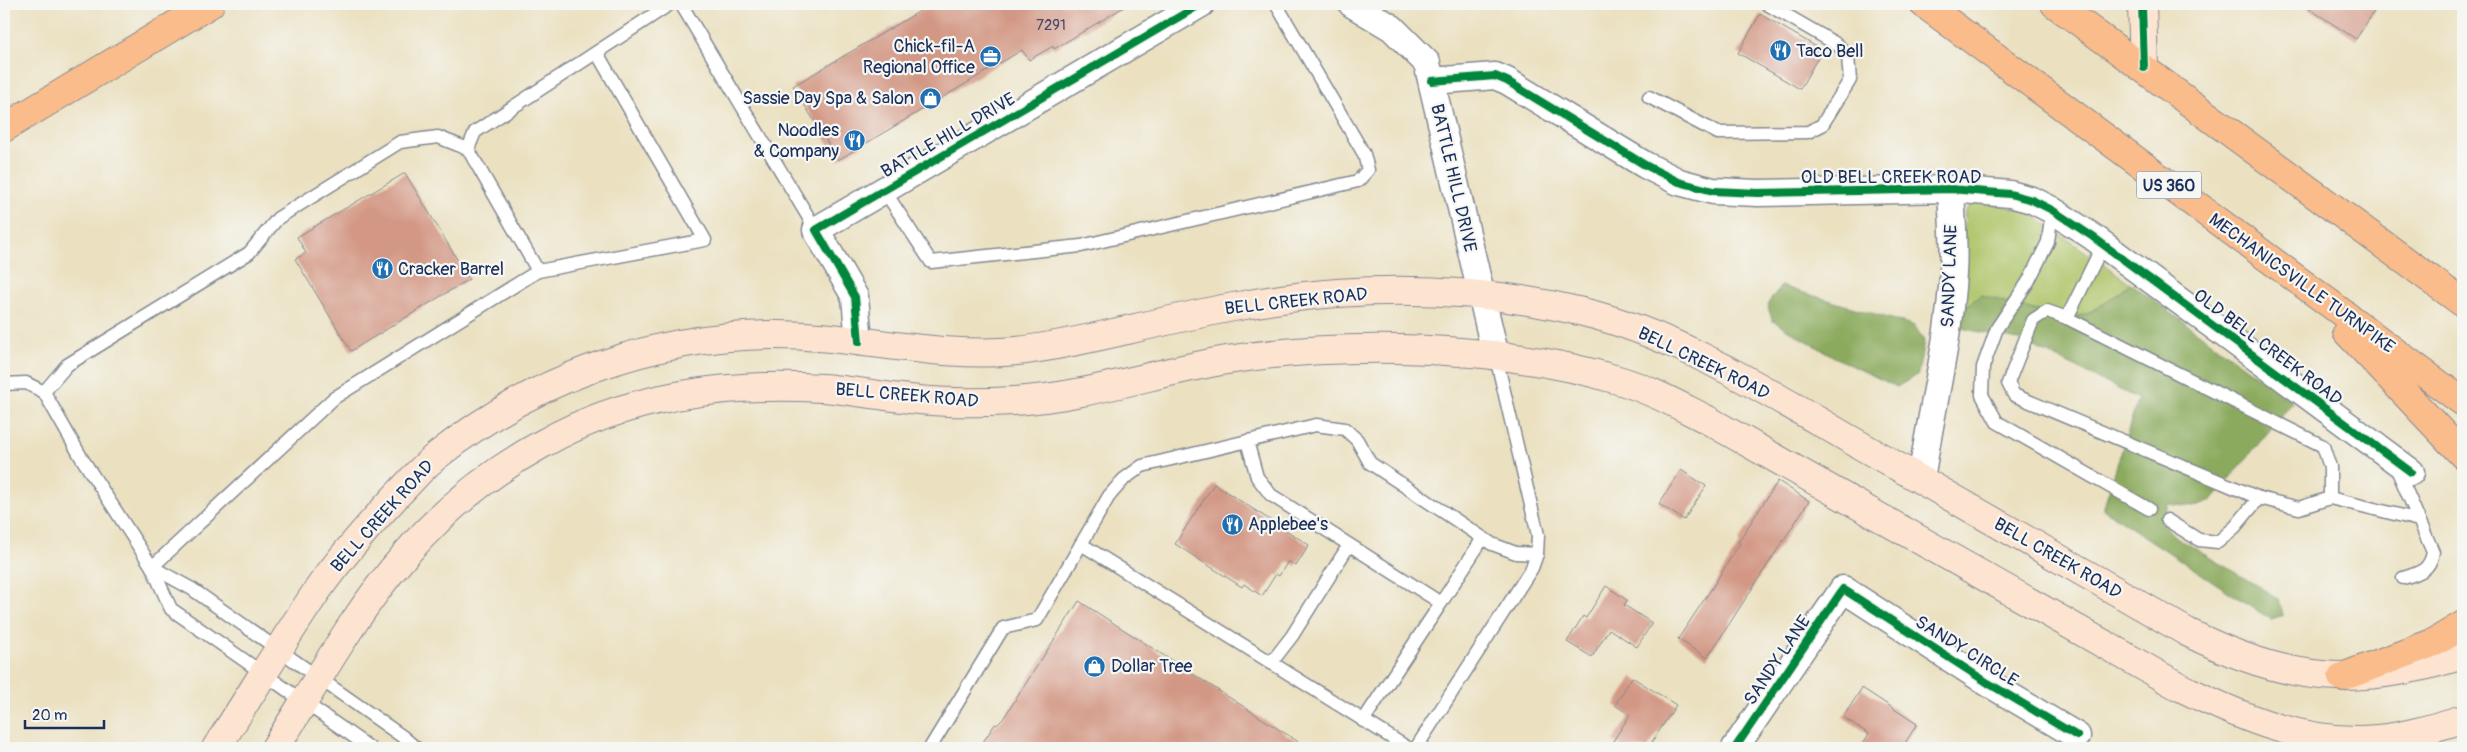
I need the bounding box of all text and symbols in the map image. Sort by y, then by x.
house number: 7291 [1036,16,1066,35]
place label: Chick-fil-A Regional Office [863,35,975,79]
restaurant icon: Taco Bell [1768,39,1792,63]
place label: Taco Bell [1796,40,1864,63]
office icon: Chick-fil-A Regional Office [979,44,1003,68]
shop icon: Sassie Day Spa & Salon [918,86,942,110]
place label: Sassie Day Spa & Salon [743,87,914,110]
street label: BATTLE HILL DRIVE [877,88,1020,183]
street label: BATTLE HILL DRIVE [1425,102,1482,254]
place label: Noodles & Company [754,119,839,163]
restaurant icon: Noodles & Company [843,128,867,152]
street label: OLD BELL CREEK ROAD [1801,166,1981,189]
road number: US 360 [2136,172,2202,198]
street label: MECHANICSVILLE TURNPIKE [2204,208,2399,359]
street label: SANDY LANE [1936,224,1963,328]
restaurant icon: Cracker Barrel [370,257,394,281]
place label: Cracker Barrel [398,258,504,281]
street label: BELL CREEK ROAD [1223,283,1369,320]
street label: OLD BELL CREEK ROAD [2189,284,2347,411]
street label: BELL CREEK ROAD [1634,322,1773,405]
street label: BELL CREEK ROAD [834,378,979,413]
street label: BELL CREEK ROAD [326,455,439,577]
restaurant icon: Applebee's [1220,512,1244,536]
place label: Applebee's [1248,513,1328,536]
street label: BELL CREEK ROAD [1990,513,2126,604]
street label: SANDY LANE [1739,611,1816,710]
street label: SANDY CIRCLE [1911,611,2023,692]
shop icon: Dollar Tree [1083,654,1107,678]
place label: Dollar Tree [1111,655,1193,678]
scale bar [25,697,104,729]
text: 20 m [32,706,67,725]

